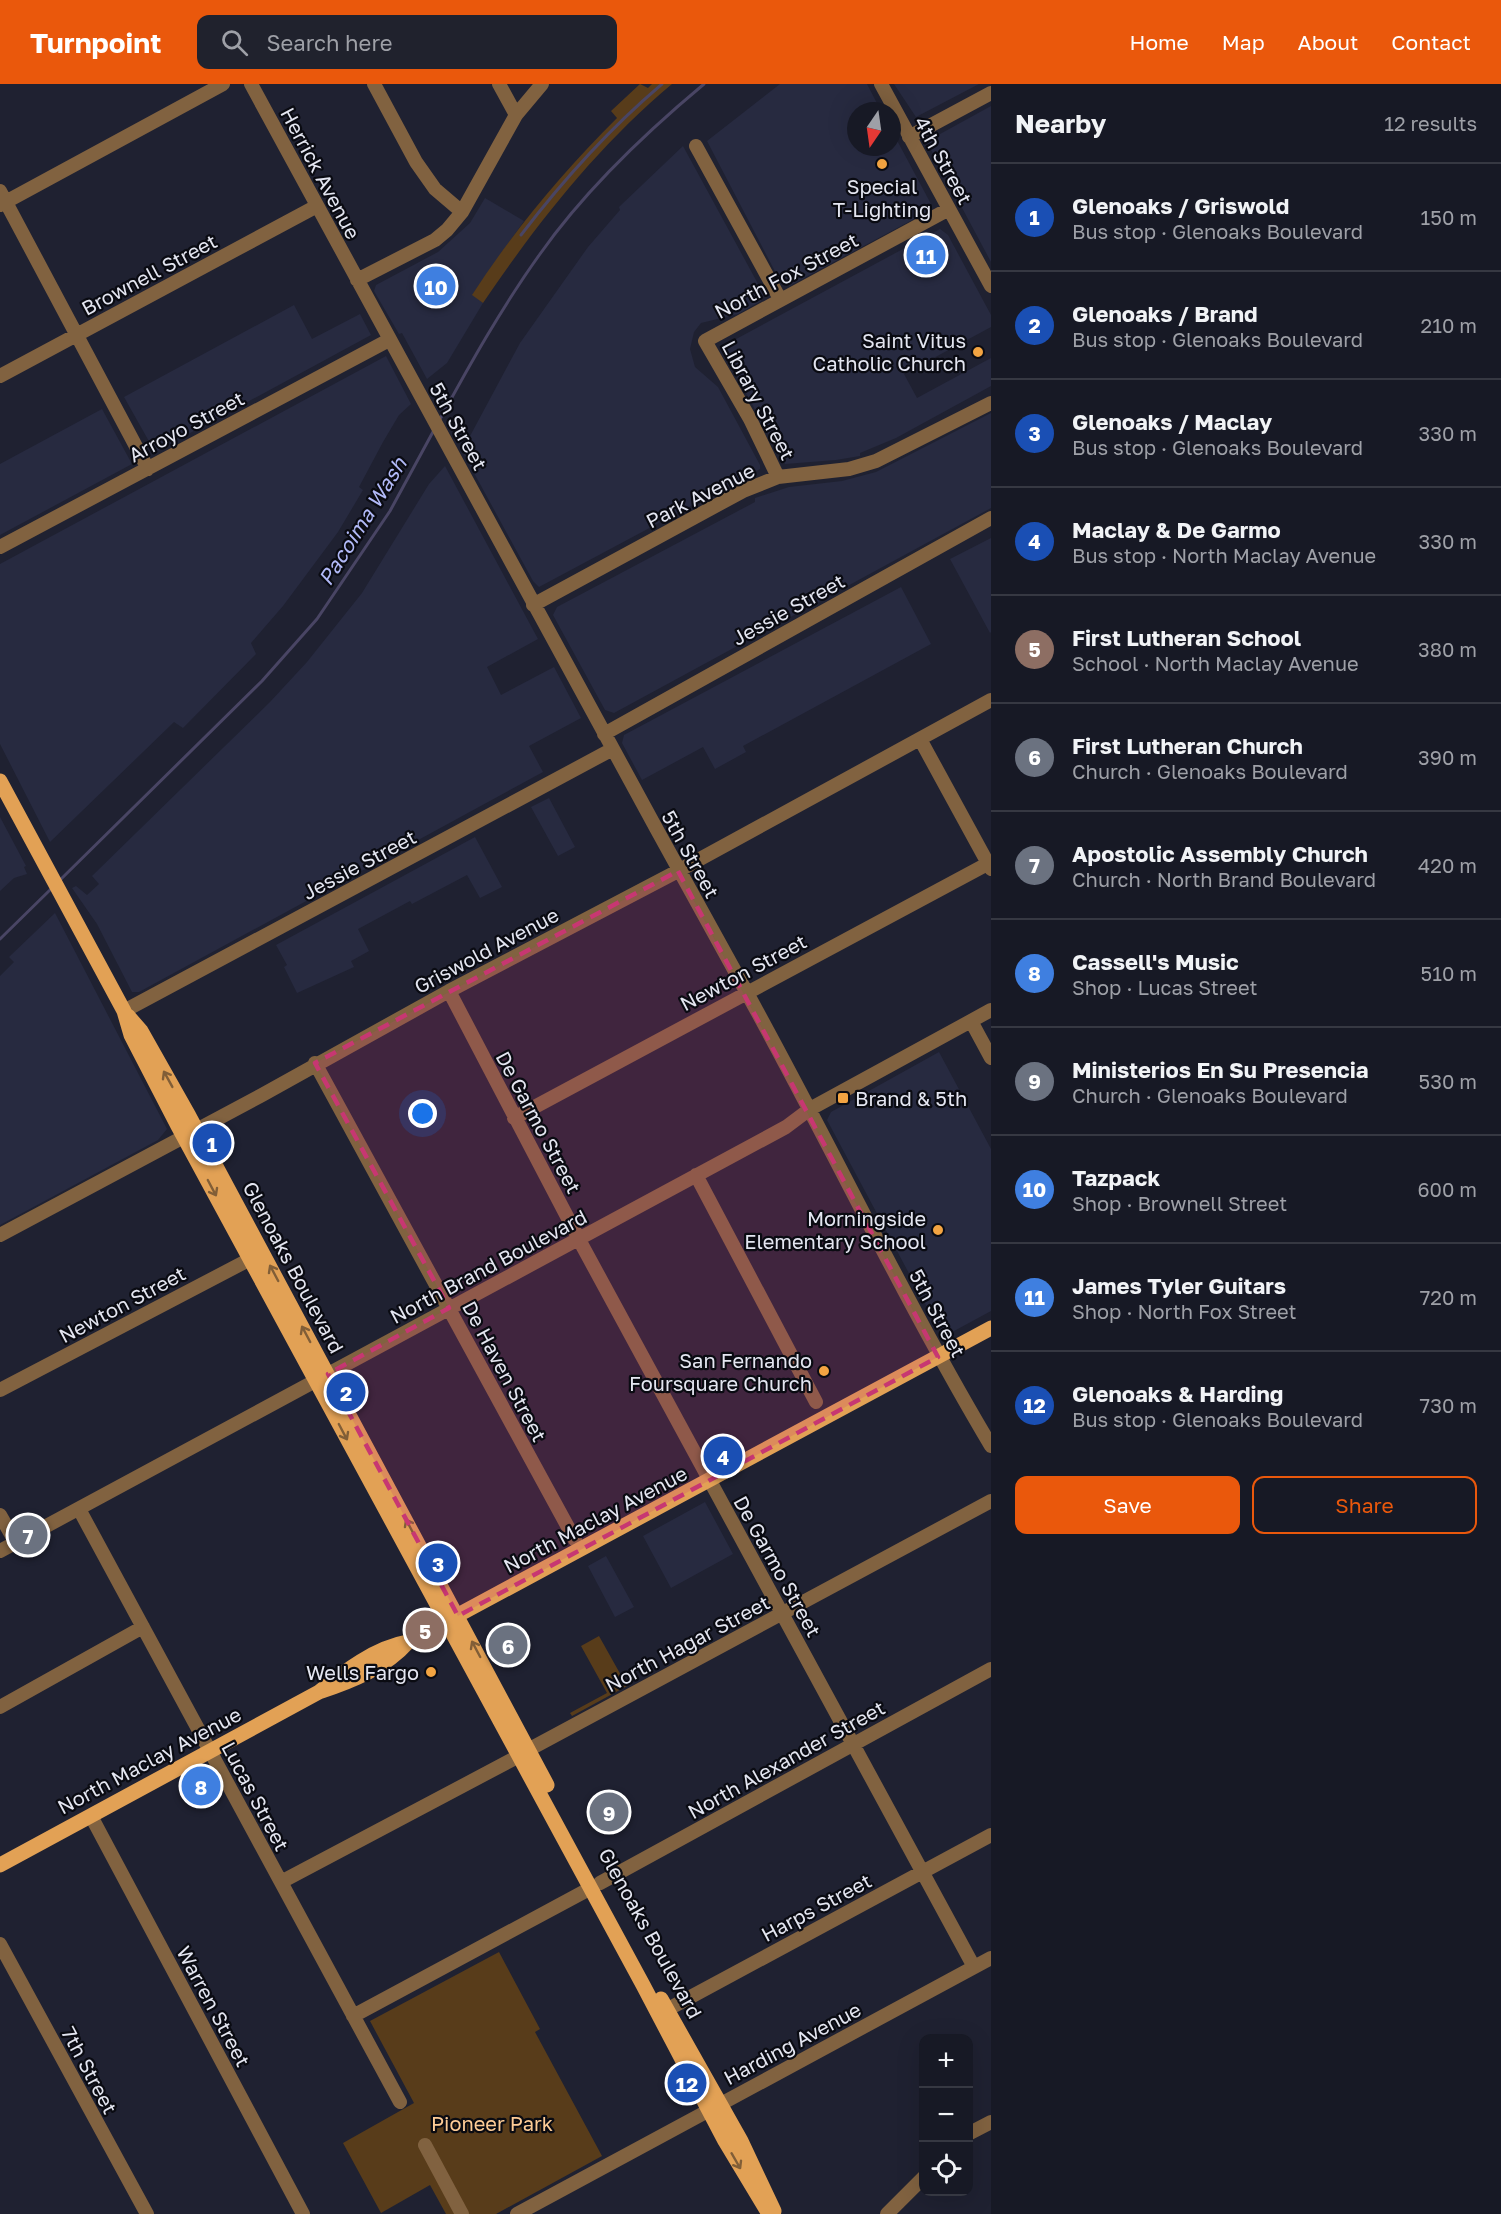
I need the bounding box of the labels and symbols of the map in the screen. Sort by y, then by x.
north arrow [847,102,901,156]
street label: Herrick Avenue [276,103,366,243]
street label: 4th Street [910,112,978,208]
marker: Special T-Lighting [875,157,889,171]
place label: Special T-Lighting [833,174,931,221]
street label: North Fox Street [710,227,862,323]
street label: Brownell Street [77,228,221,320]
pin: 11 [906,232,946,278]
pin: 10 [416,264,456,308]
place label: Saint Vitus Catholic Church [813,328,966,375]
street label: Library Street [717,336,801,464]
marker: Saint Vitus Catholic Church [971,345,985,359]
street label: 5th Street [425,378,493,474]
street label: Arroyo Street [124,385,248,467]
water label: Pacoima Wash [312,451,412,590]
street label: Park Avenue [642,457,758,533]
street label: Jessie Street [727,568,849,650]
street label: 5th Street [657,806,725,902]
street label: Jessie Street [298,824,420,904]
street label: Griswold Avenue [410,902,562,998]
street label: Newton Street [676,929,810,1015]
street label: De Garmo Street [491,1047,587,1197]
one-way arrow [162,1070,173,1088]
place label: Brand & 5th [855,1086,967,1110]
marker: Brand & 5th [836,1091,850,1105]
your location [408,1099,437,1128]
pin: 1 [192,1120,232,1166]
street label: Glenoaks Boulevard [239,1177,349,1357]
one-way arrow [207,1179,218,1197]
street label: North Brand Boulevard [386,1204,590,1328]
place label: Morningside Elementary School [744,1206,926,1253]
marker: Morningside Elementary School [931,1223,945,1237]
street label: Newton Street [55,1261,189,1347]
one-way arrow [268,1265,279,1283]
street label: 5th Street [905,1265,971,1361]
street label: De Haven Street [458,1297,552,1445]
one-way arrow [300,1326,312,1343]
place label: San Fernando Foursquare Church [629,1348,812,1395]
marker: San Fernando Foursquare Church [817,1364,831,1378]
pin: 2 [326,1370,366,1414]
one-way arrow [338,1423,349,1441]
pin: 4 [704,1434,742,1478]
street label: North Maclay Avenue [499,1460,691,1578]
street label: De Garmo Street [729,1491,827,1641]
pin: 7 [9,1512,48,1558]
one-way arrow [404,1519,415,1537]
pin: 3 [418,1540,458,1586]
street label: North Hagar Street [601,1589,773,1697]
pin: 5 [406,1608,444,1652]
pin: 6 [488,1622,528,1668]
one-way arrow [470,1641,482,1658]
place label: Wells Fargo [306,1660,419,1684]
marker: Wells Fargo [424,1665,438,1679]
street label: North Alexander Street [683,1695,889,1823]
street label: North Maclay Avenue [53,1701,245,1819]
street label: Lucas Street [217,1737,295,1855]
pin: 8 [182,1764,220,1808]
pin: 9 [590,1790,628,1834]
street label: Glenoaks Boulevard [594,1844,708,2022]
street label: Harps Street [757,1868,875,1946]
street label: Warren Street [172,1942,256,2070]
street label: Harding Avenue [719,1997,865,2089]
street label: 7th Street [57,2022,123,2118]
pin: 12 [668,2060,706,2106]
park label: Pioneer Park [431,2111,553,2135]
one-way arrow [731,2152,743,2169]

